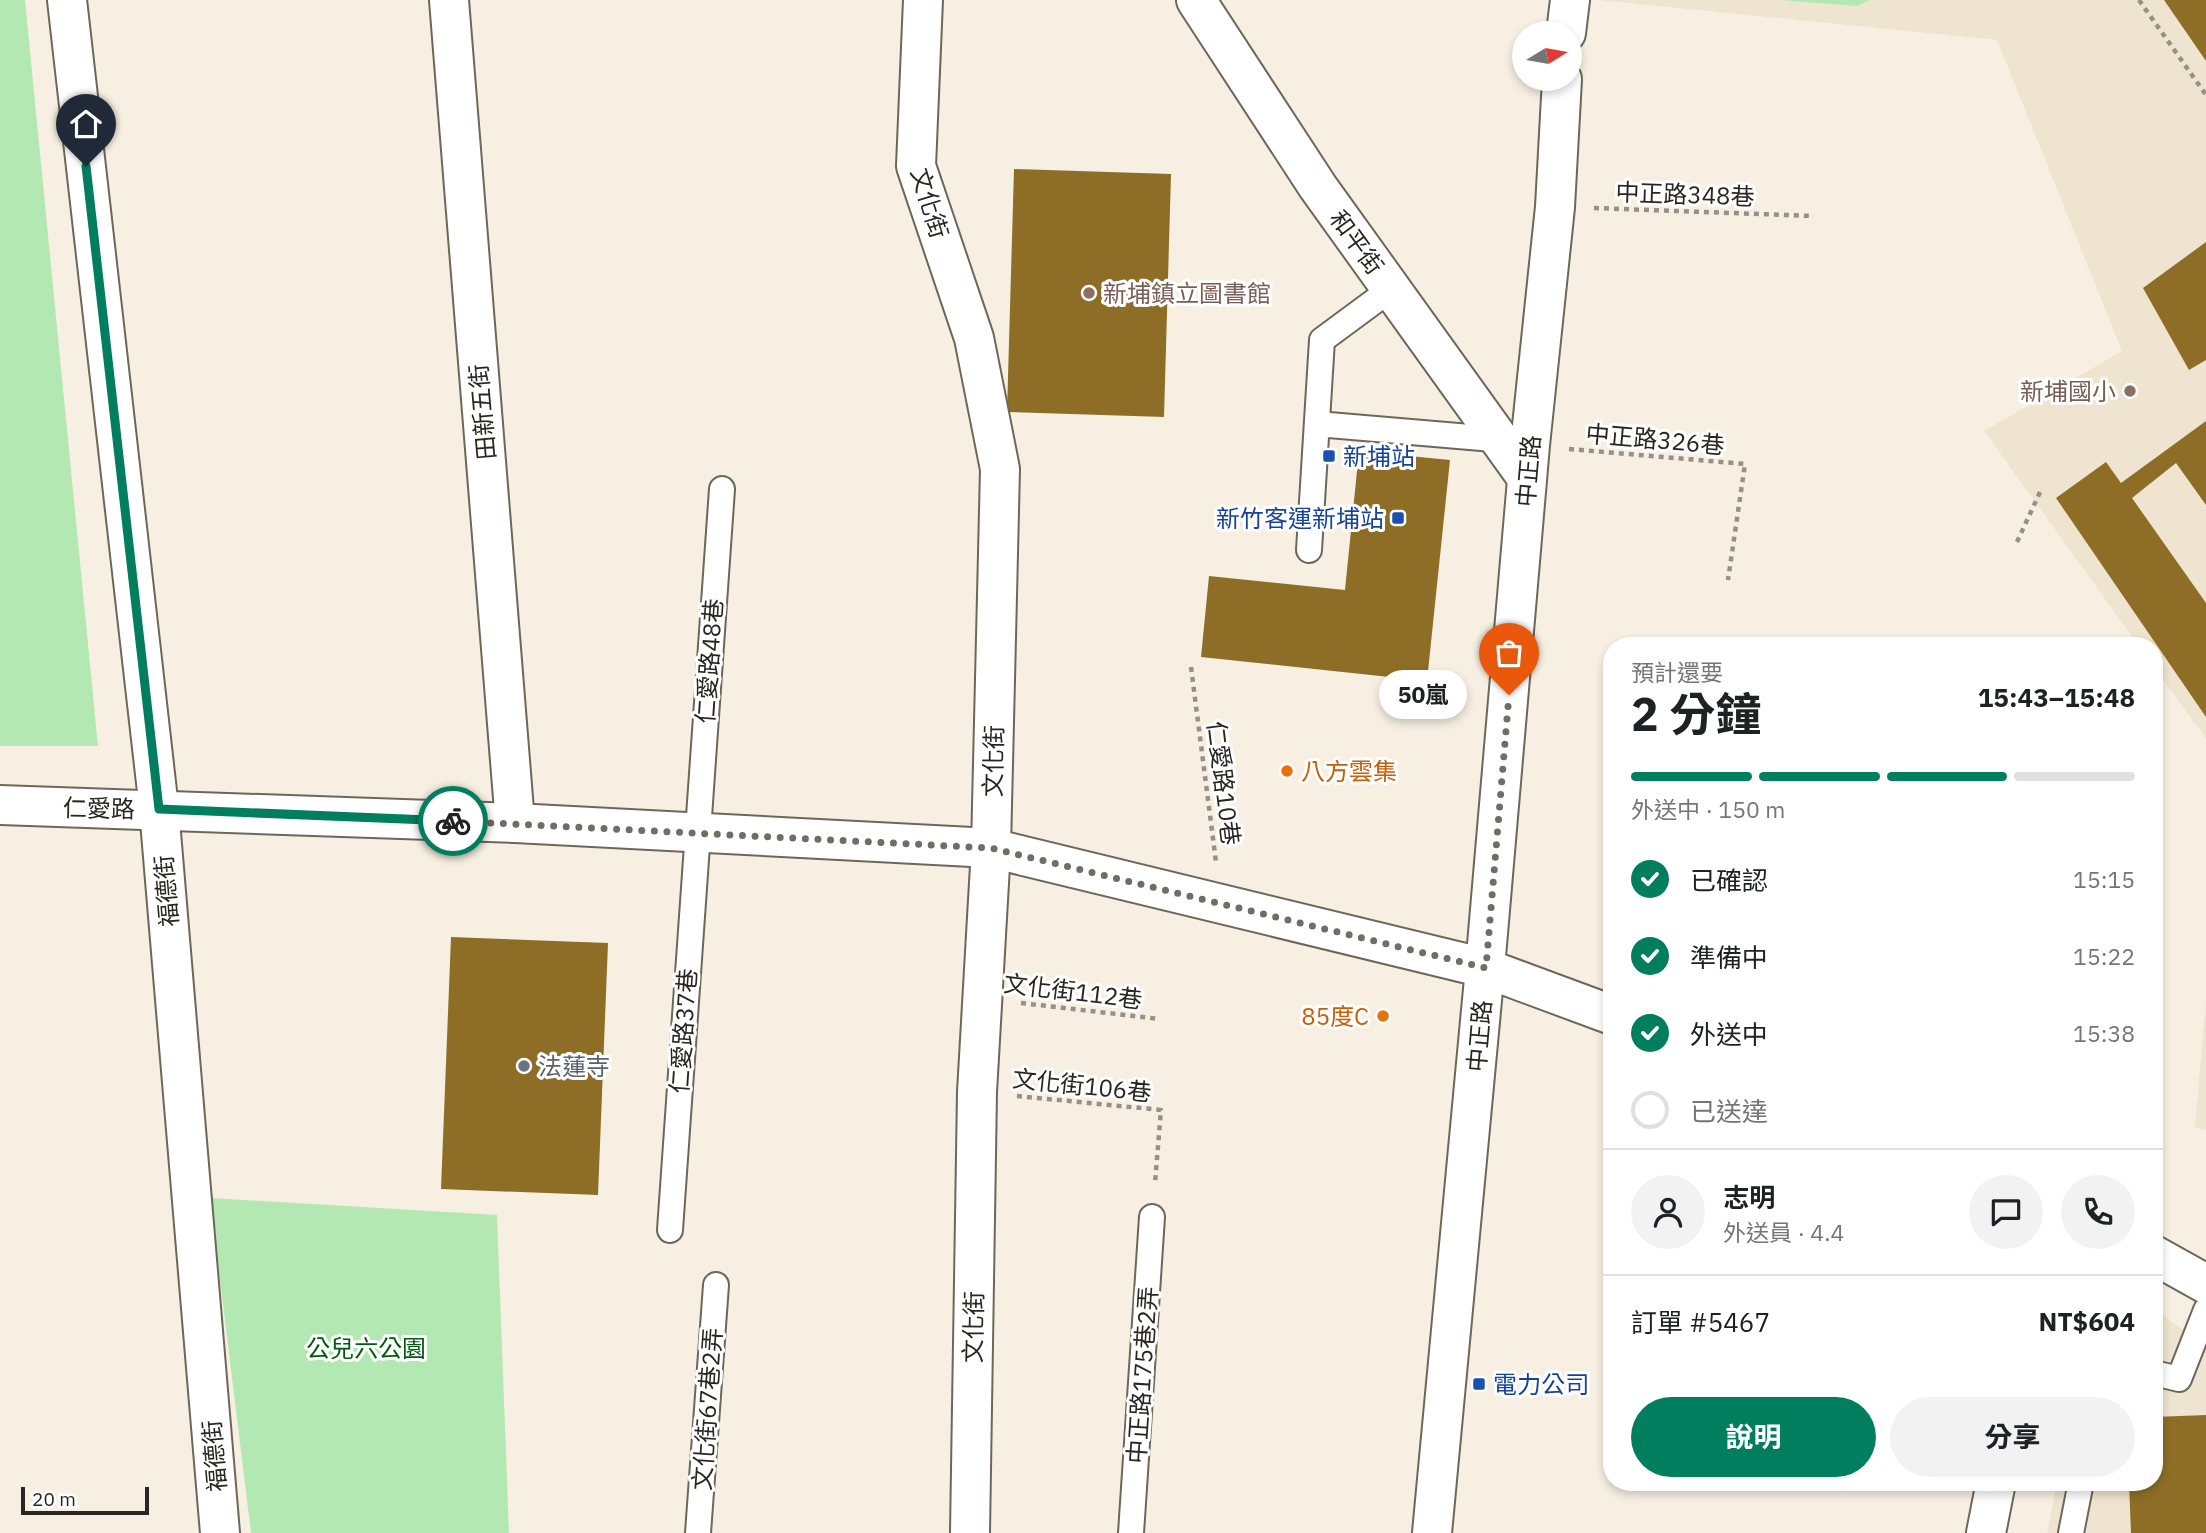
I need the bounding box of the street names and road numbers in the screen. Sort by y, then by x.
street label: 文化街 [904,164,956,242]
street label: 中正路348巷 [1615,176,1755,212]
street label: 和平街 [1323,203,1391,281]
street label: 田新五街 [462,363,502,461]
street label: 中正路326巷 [1584,417,1726,461]
street label: 中正路 [1509,434,1547,508]
street label: 仁愛路48巷 [689,598,729,724]
street label: 仁愛路10巷 [1201,719,1247,847]
street label: 文化街 [976,725,1010,797]
street label: 仁愛路 [63,791,135,825]
street label: 福德街 [147,854,185,928]
street label: 文化街112巷 [1002,967,1144,1015]
street label: 仁愛路37巷 [663,968,703,1094]
street label: 中正路 [1460,999,1498,1073]
street label: 文化街106巷 [1011,1062,1153,1108]
street label: 中正路175巷2弄 [1120,1285,1164,1465]
street label: 文化街 [956,1291,990,1363]
street label: 文化街67巷2弄 [685,1326,729,1492]
street label: 福德街 [195,1419,233,1493]

